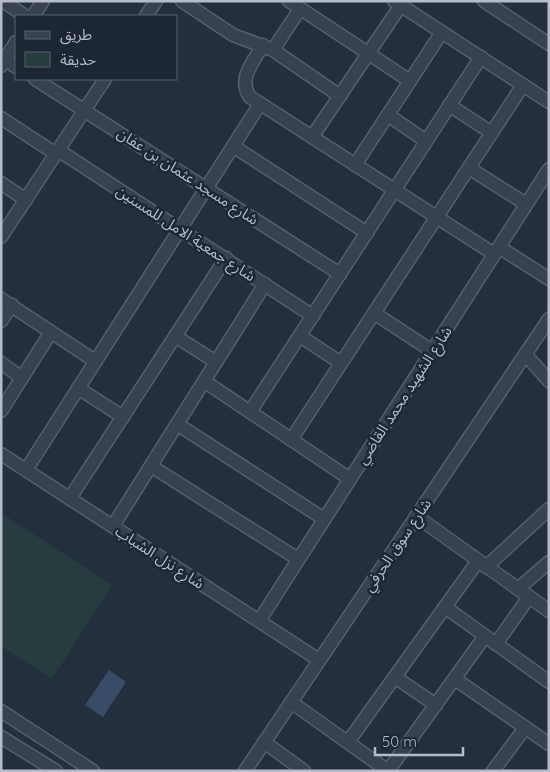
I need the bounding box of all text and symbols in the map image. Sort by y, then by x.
legend [15,15,178,80]
text: طريق [60,25,92,45]
text: حديقة [60,50,96,69]
street label: شارع مسجد عثمان بن عفان [112,123,262,231]
street label: شارع جمعية الامل للمسنين [111,181,259,288]
street label: شارع الشهيد محمد القاضي [352,322,458,469]
street label: شارع سوق الحرفي [359,495,438,597]
street label: شارع نزل الشباب [110,521,208,596]
scale bar [375,724,462,756]
text: 50 m [382,732,417,751]

